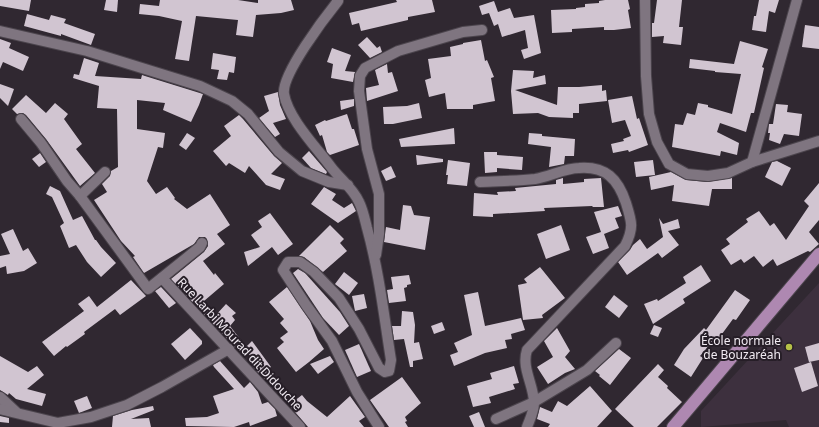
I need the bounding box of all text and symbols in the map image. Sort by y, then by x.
street label: Rue Larbi Mourad dit Didouche [174,274,306,414]
place label: École normale de Bouzaréah [701,332,781,363]
marker: École normale de Bouzaréah [784,342,794,352]

